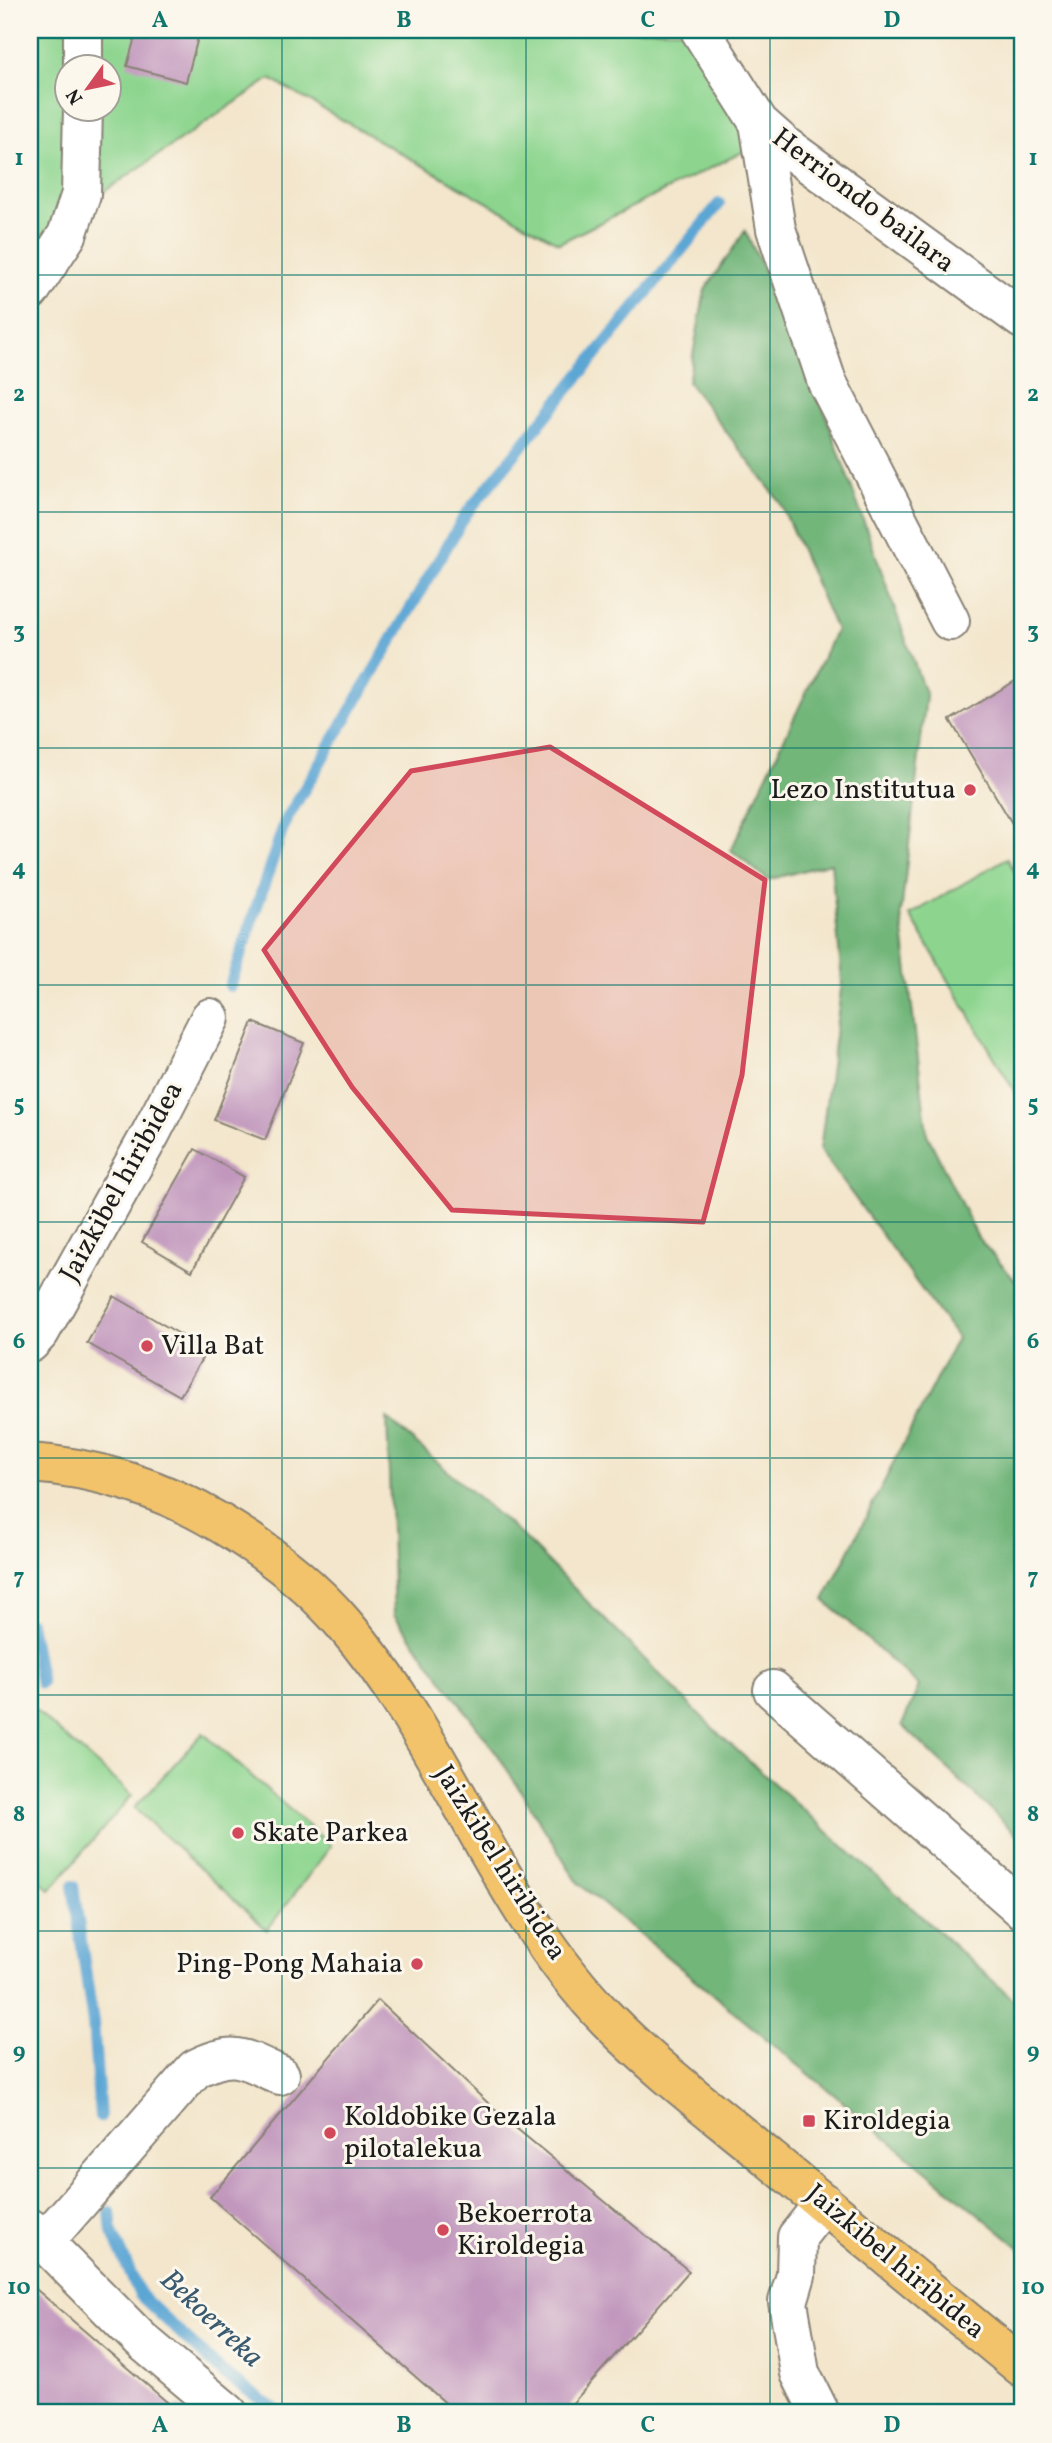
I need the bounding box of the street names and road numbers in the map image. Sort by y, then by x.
street label: Herriondo bailara [763,119,963,283]
street label: Jaizkibel hiribidea [51,1075,193,1289]
street label: Jaizkibel hiribidea [424,1758,576,1968]
street label: Jaizkibel hiribidea [797,2175,993,2349]

